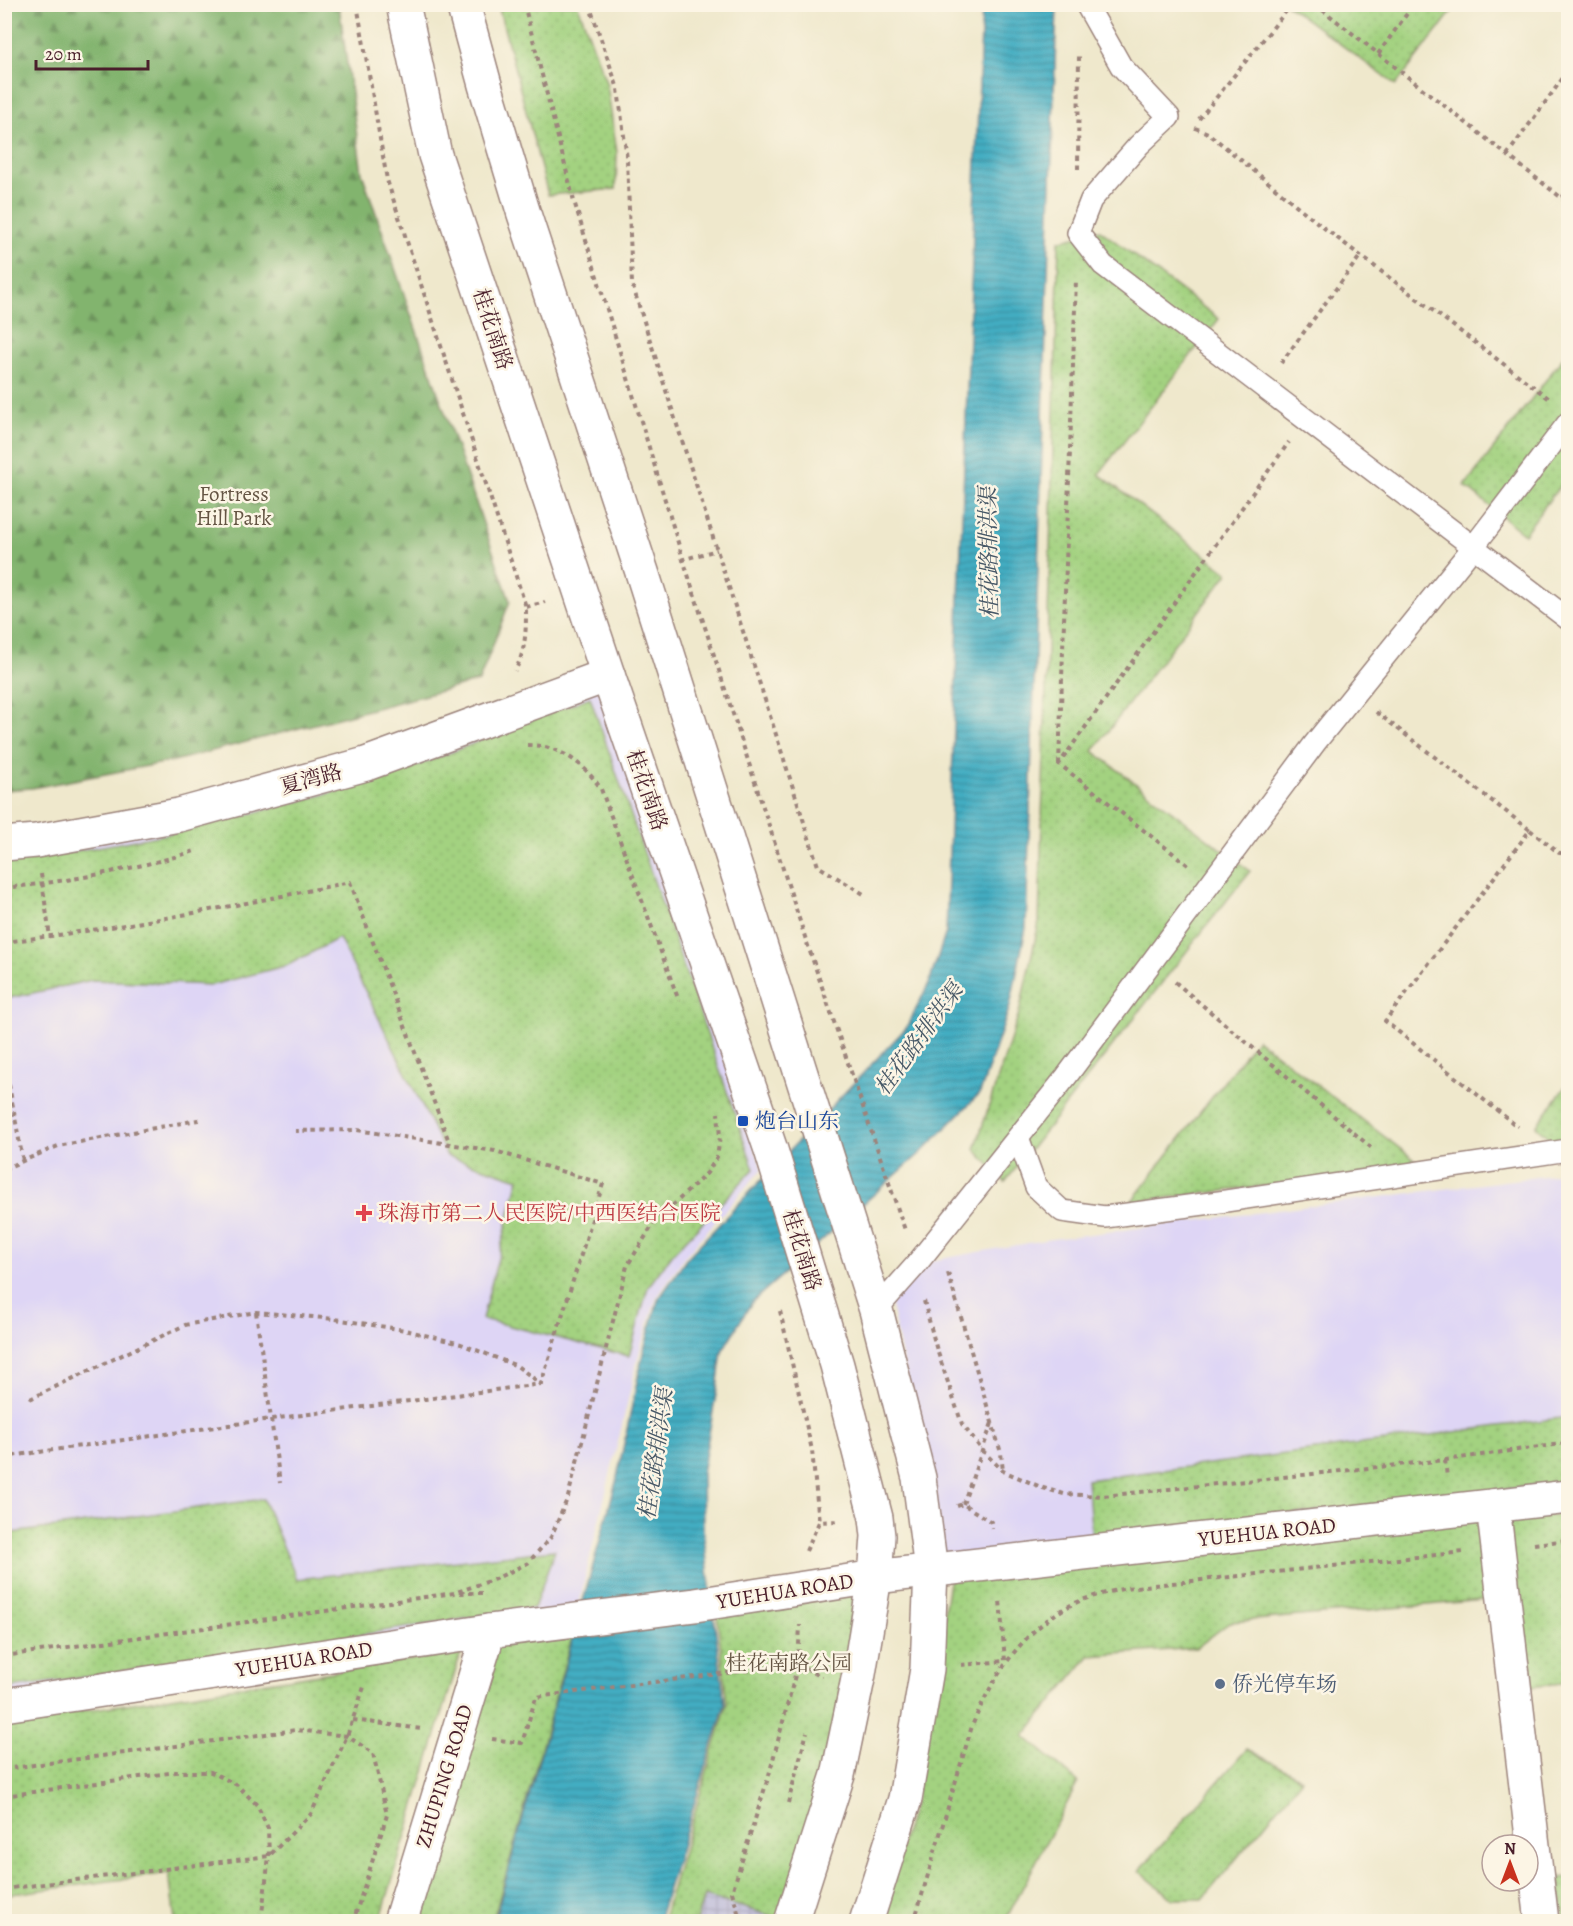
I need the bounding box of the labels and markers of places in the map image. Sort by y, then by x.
place label: 炮台山东 [755,1107,839,1135]
marker: 炮台山东 [736,1114,750,1128]
place label: 珠海市第二人民医院/中西医结合医院 [378,1199,721,1227]
marker: 珠海市第二人民医院/中西医结合医院 [355,1204,373,1222]
place label: 侨光停车场 [1232,1670,1337,1698]
marker: 侨光停车场 [1213,1677,1227,1691]

